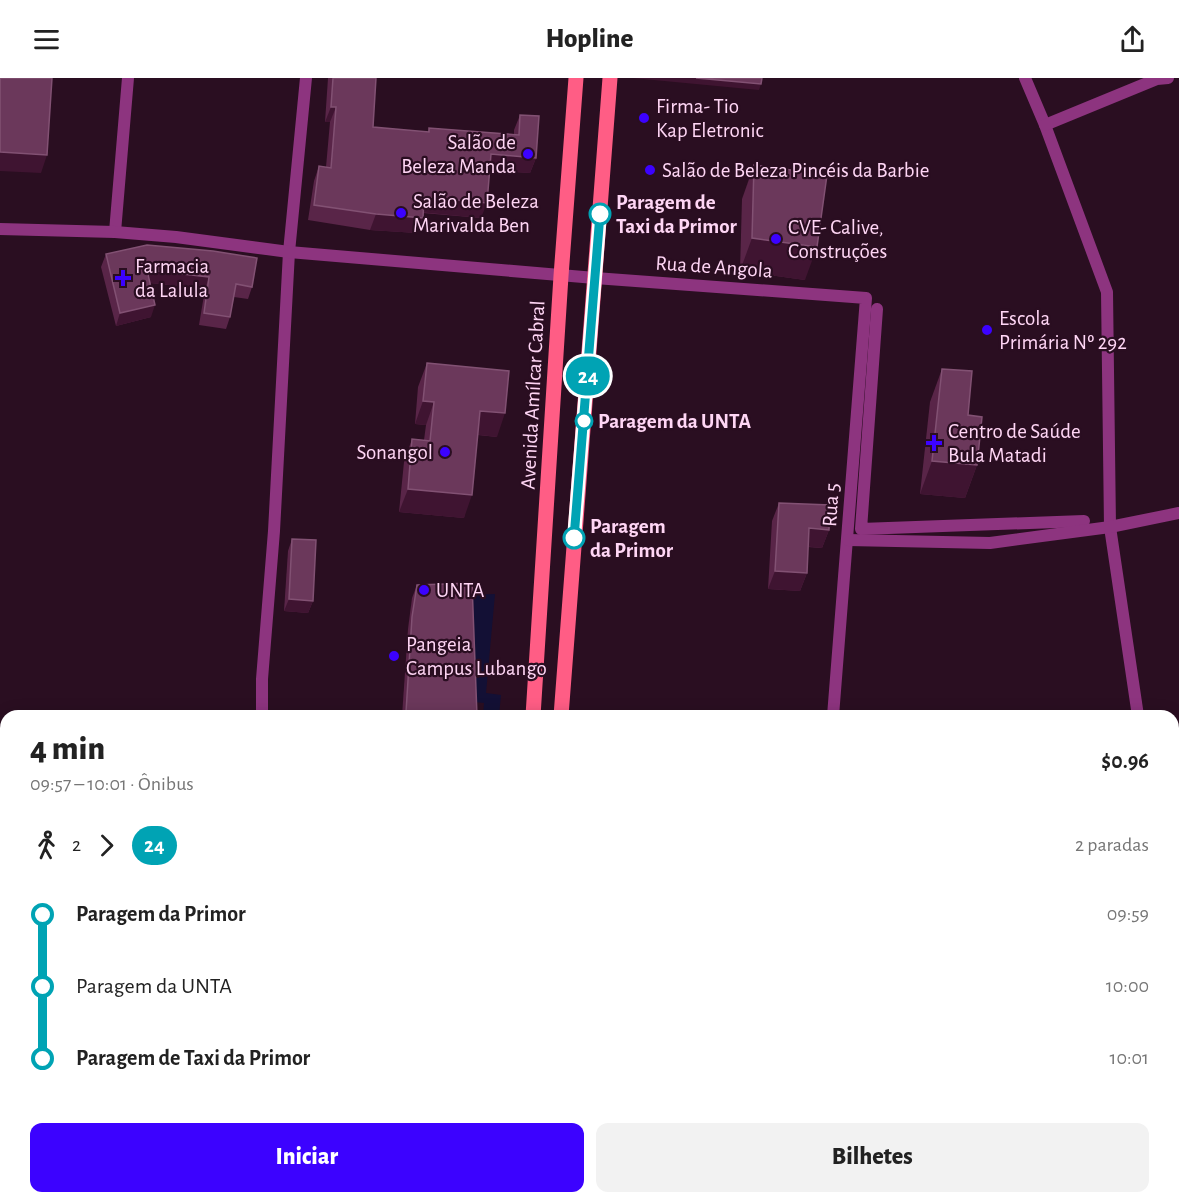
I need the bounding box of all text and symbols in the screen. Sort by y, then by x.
icon: menu [30,23,63,56]
icon: share [1116,23,1149,56]
text: Hopline [546,25,633,52]
place label: Firma- Tio Kap Eletronic [656,96,764,141]
marker: Firma- Tio Kap Eletronic [637,111,651,125]
place label: Salão de Beleza Manda [401,132,516,177]
marker: Salão de Beleza Manda [521,147,535,161]
place label: Salão de Beleza Pincéis da Barbie [662,160,929,181]
marker: Salão de Beleza Pincéis da Barbie [643,163,657,177]
place label: Salão de Beleza Marivalda Ben [413,191,539,236]
place label: Paragem de Taxi da Primor [616,192,737,237]
marker: Paragem de Taxi da Primor [589,203,611,225]
marker: Salão de Beleza Marivalda Ben [394,206,408,220]
place label: CVE- Calive, Construções [788,217,887,262]
marker: CVE- Calive, Construções [769,232,783,246]
street label: Rua de Angola [655,252,774,282]
place label: Farmacia da Lalula [135,256,209,301]
marker: Farmacia da Lalula [116,271,130,285]
street label: Avenida Amílcar Cabral [518,300,548,490]
place label: Escola Primária Nº 292 [999,308,1127,353]
marker: Escola Primária Nº 292 [980,323,994,337]
line badge: 24 [561,356,615,396]
text: 24 [578,366,598,387]
place label: Paragem da UNTA [598,411,751,432]
marker: Paragem da UNTA [575,412,593,430]
place label: Centro de Saúde Bula Matadi [948,421,1081,466]
marker: Centro de Saúde Bula Matadi [925,434,943,452]
place label: Sonangol [357,442,433,463]
marker: Sonangol [438,445,452,459]
street label: Rua 5 [819,482,843,528]
place label: Paragem da Primor [590,516,674,561]
marker: Paragem da Primor [563,527,585,549]
place label: UNTA [436,580,484,601]
marker: UNTA [417,583,431,597]
place label: Pangeia Campus Lubango [406,634,547,679]
marker: Pangeia Campus Lubango [387,649,401,663]
text: 4 min [30,733,105,766]
text: $0.96 [1101,750,1149,772]
text: 09:57 – 10:01 · Ônibus [30,774,194,794]
icon: walk [30,829,63,862]
icon: forward [90,829,123,862]
text: 2 [72,835,81,855]
text: 24 [144,835,165,856]
text: 2 paradas [1075,835,1149,855]
text: Paragem da Primor [76,903,246,925]
text: 09:59 [1107,904,1149,924]
text: Paragem da UNTA [76,975,232,997]
text: 10:00 [1106,976,1149,996]
text: Paragem de Taxi da Primor [76,1047,310,1069]
text: 10:01 [1110,1048,1149,1068]
button: Iniciar [30,1123,584,1192]
button: Bilhetes [596,1123,1149,1192]

